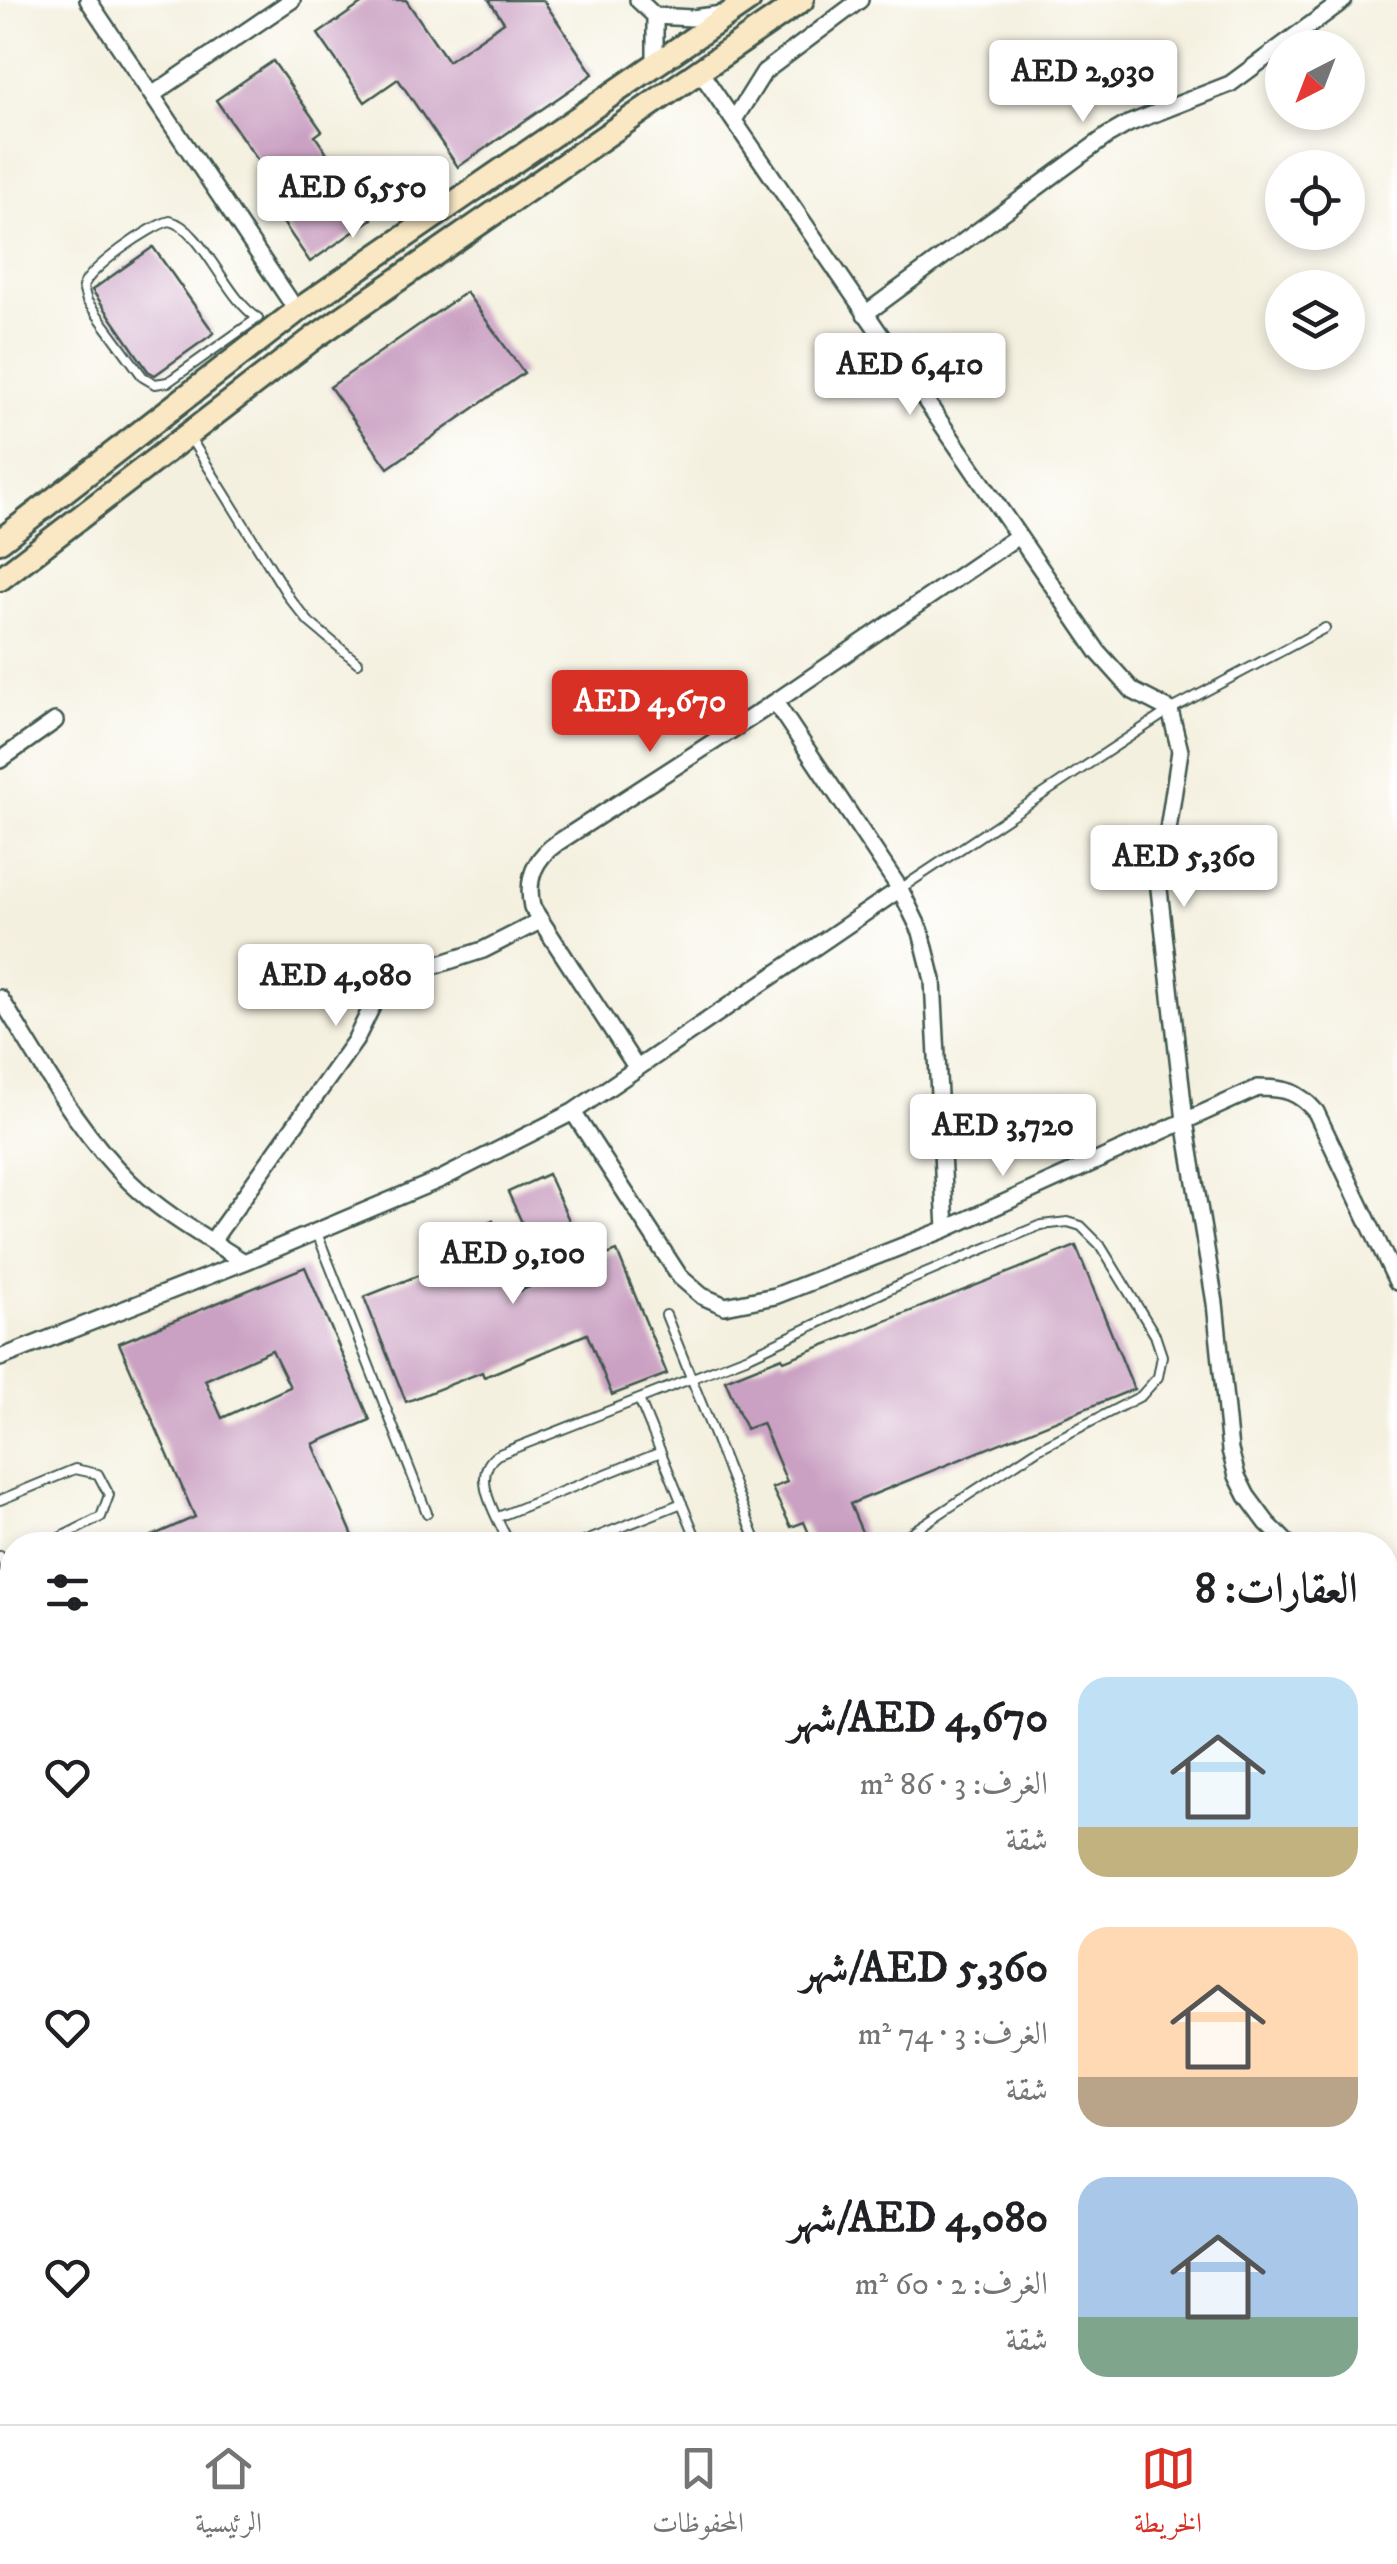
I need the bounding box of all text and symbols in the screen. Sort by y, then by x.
north arrow [1265,30,1365,130]
map controls [1265,30,1365,370]
pin: AED 2,930 [969,40,1197,125]
text: AED 2,930 [1011,52,1155,92]
button: locate [1265,150,1365,250]
pin: AED 6,550 [239,156,467,241]
text: AED 6,550 [279,168,427,208]
button: layers [1265,270,1365,370]
pin: AED 6,410 [796,333,1024,418]
text: AED 6,410 [837,345,983,385]
pin: AED 4,670 [536,670,764,755]
text: AED 4,670 [574,682,726,722]
pin: AED 5,360 [1070,825,1298,910]
text: AED 5,360 [1112,837,1256,877]
pin: AED 4,080 [222,944,450,1029]
text: AED 4,080 [260,956,412,996]
pin: AED 3,720 [889,1094,1117,1179]
text: AED 3,720 [932,1106,1074,1146]
pin: AED 9,100 [399,1222,627,1307]
text: AED 9,100 [441,1234,585,1274]
text: العقارات: 8 [1195,1564,1358,1616]
icon: filters [40,1565,95,1620]
text: AED 4,670/شهر [789,1693,1048,1745]
icon: home [1158,1717,1278,1837]
icon: heart [40,1750,95,1805]
text: الغرف: 3 · 86 m² [860,1765,1048,1805]
text: شقة [1006,1821,1048,1861]
text: AED 5,360/شهر [801,1943,1048,1995]
icon: home [1158,1967,1278,2087]
icon: heart [40,2000,95,2055]
text: الغرف: 3 · 74 m² [858,2015,1048,2055]
text: شقة [1006,2071,1048,2111]
text: AED 4,080/شهر [789,2193,1048,2245]
icon: home [1158,2217,1278,2337]
icon: heart [40,2250,95,2305]
text: الغرف: 2 · 60 m² [855,2265,1048,2305]
text: شقة [1006,2321,1048,2361]
tab: الرئيسية [195,2441,262,2550]
tab: المحفوظات [652,2441,744,2550]
tab: الخريطة [1134,2441,1202,2550]

